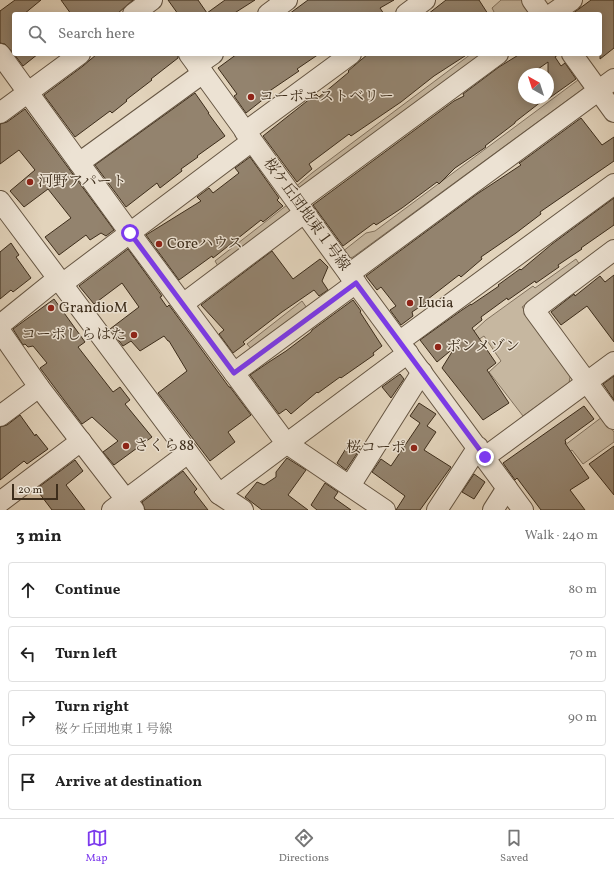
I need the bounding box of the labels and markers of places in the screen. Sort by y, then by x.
place label: コーポエストベリー [259,87,394,108]
marker: コーポエストベリー [246,92,256,102]
place label: 河野アパート [38,172,127,193]
marker: 河野アパート [25,177,35,187]
place label: Coreハウス [167,234,243,255]
marker: Coreハウス [154,239,164,249]
place label: Lucia [418,293,454,314]
place label: GrandioM [59,298,128,319]
marker: Lucia [405,298,415,308]
marker: GrandioM [46,303,56,313]
place label: コーポしらはた [21,325,126,346]
marker: コーポしらはた [129,330,139,340]
place label: ボンメゾン [446,337,520,358]
marker: ボンメゾン [433,342,443,352]
place label: さくら88 [134,436,194,457]
place label: 桜コーポ [346,438,406,459]
marker: さくら88 [121,441,131,451]
marker: 桜コーポ [409,443,419,453]

